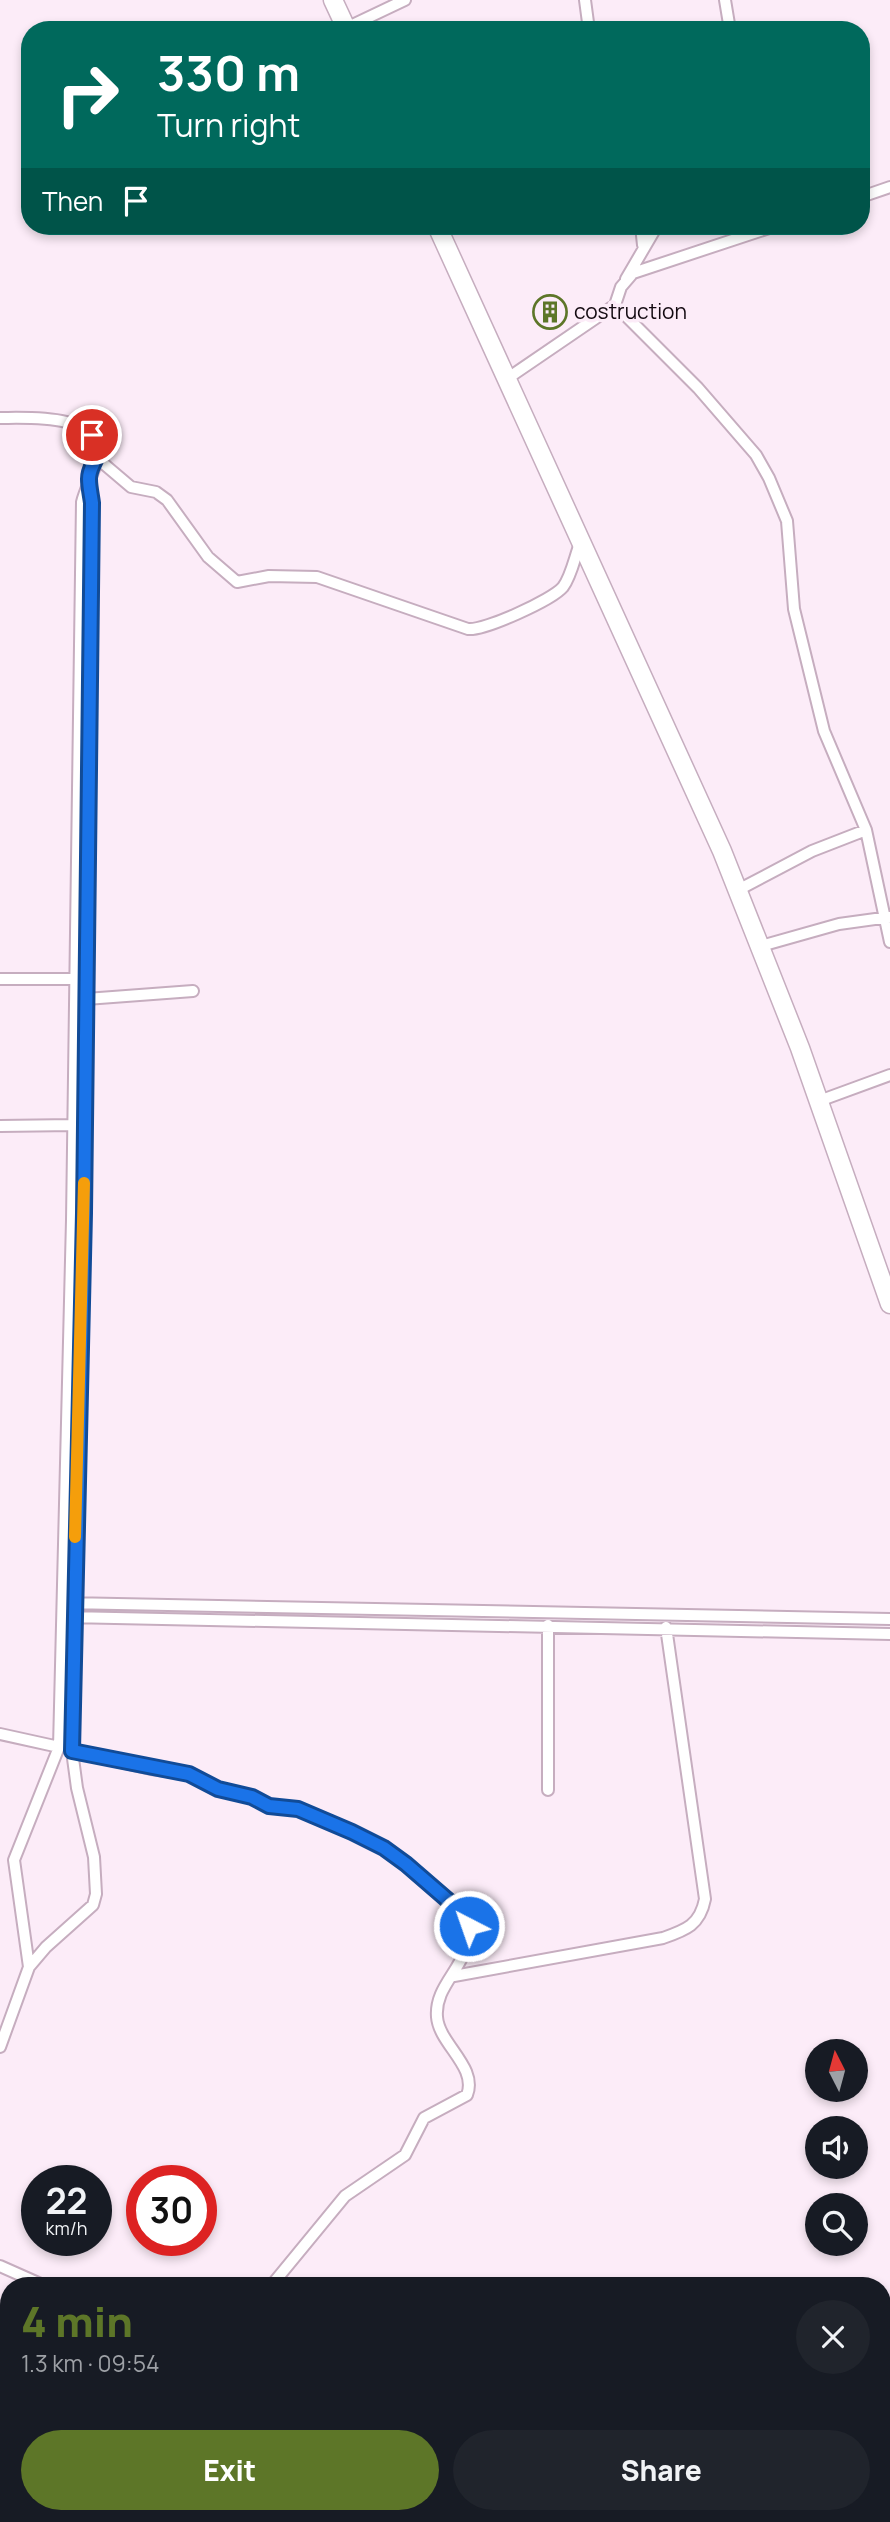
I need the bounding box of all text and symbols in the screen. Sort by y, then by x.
text: 330 m [157,39,300,106]
icon: right [42,49,133,140]
text: Turn right [157,103,300,147]
icon: arrive [117,182,155,220]
text: Then [42,183,103,219]
building icon: costruction [531,293,569,331]
place label: costruction [574,297,687,325]
pin [62,405,122,465]
icon: arrive [73,416,111,454]
position arrow [432,1889,506,1963]
north arrow [805,2039,868,2102]
map controls [805,2039,868,2256]
button: sound [805,2116,868,2179]
speed limit sign: 30 [126,2165,217,2256]
text: 22 [46,2177,87,2225]
button: search [805,2193,868,2256]
text: km/h [46,2216,87,2240]
text: 4 min [21,2292,133,2350]
button: close [796,2300,870,2374]
text: 1.3 km · 09:54 [21,2347,160,2379]
button: Exit [21,2430,439,2510]
button: Share [453,2430,870,2510]

